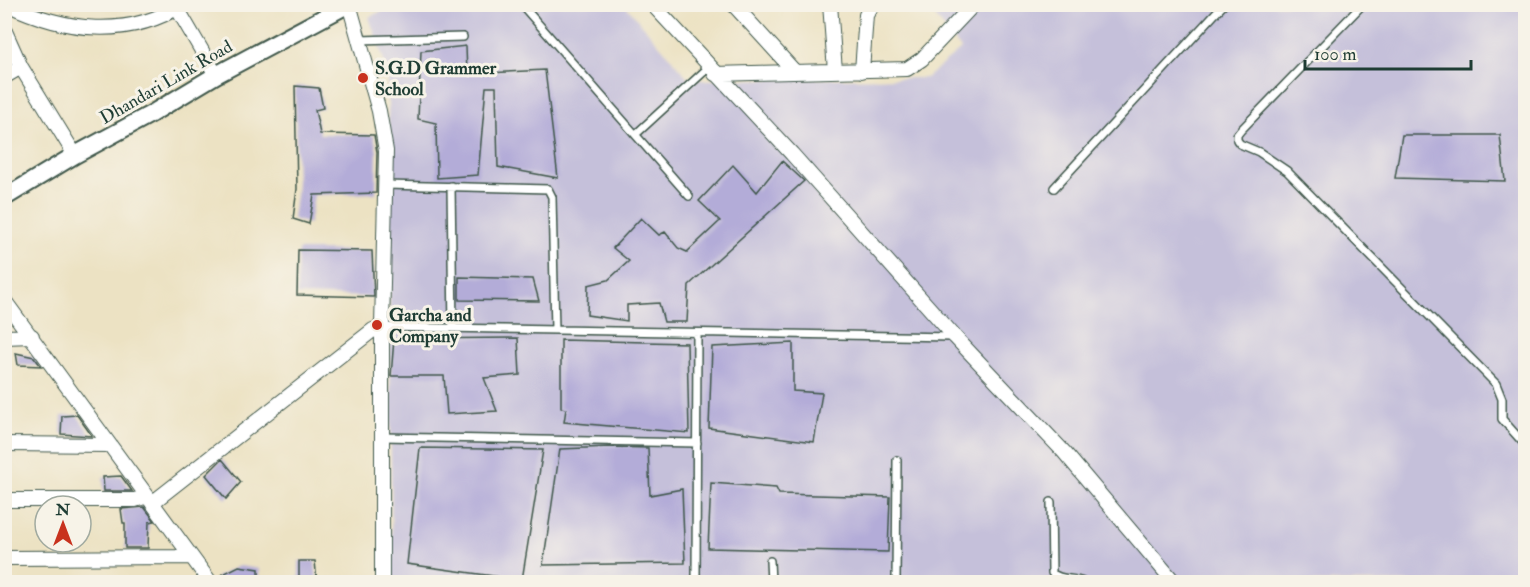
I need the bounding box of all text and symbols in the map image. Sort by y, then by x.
scale bar [1305,33,1472,71]
street label: Dhandari Link Road [96,35,237,130]
text: 100 m [1314,43,1357,66]
place label: S.G.D Grammer School [375,57,496,101]
marker: S.G.D Grammer School [356,71,370,85]
place label: Garcha and Company [389,304,472,348]
marker: Garcha and Company [370,318,384,332]
north arrow [33,494,93,554]
text: N [55,500,71,520]

